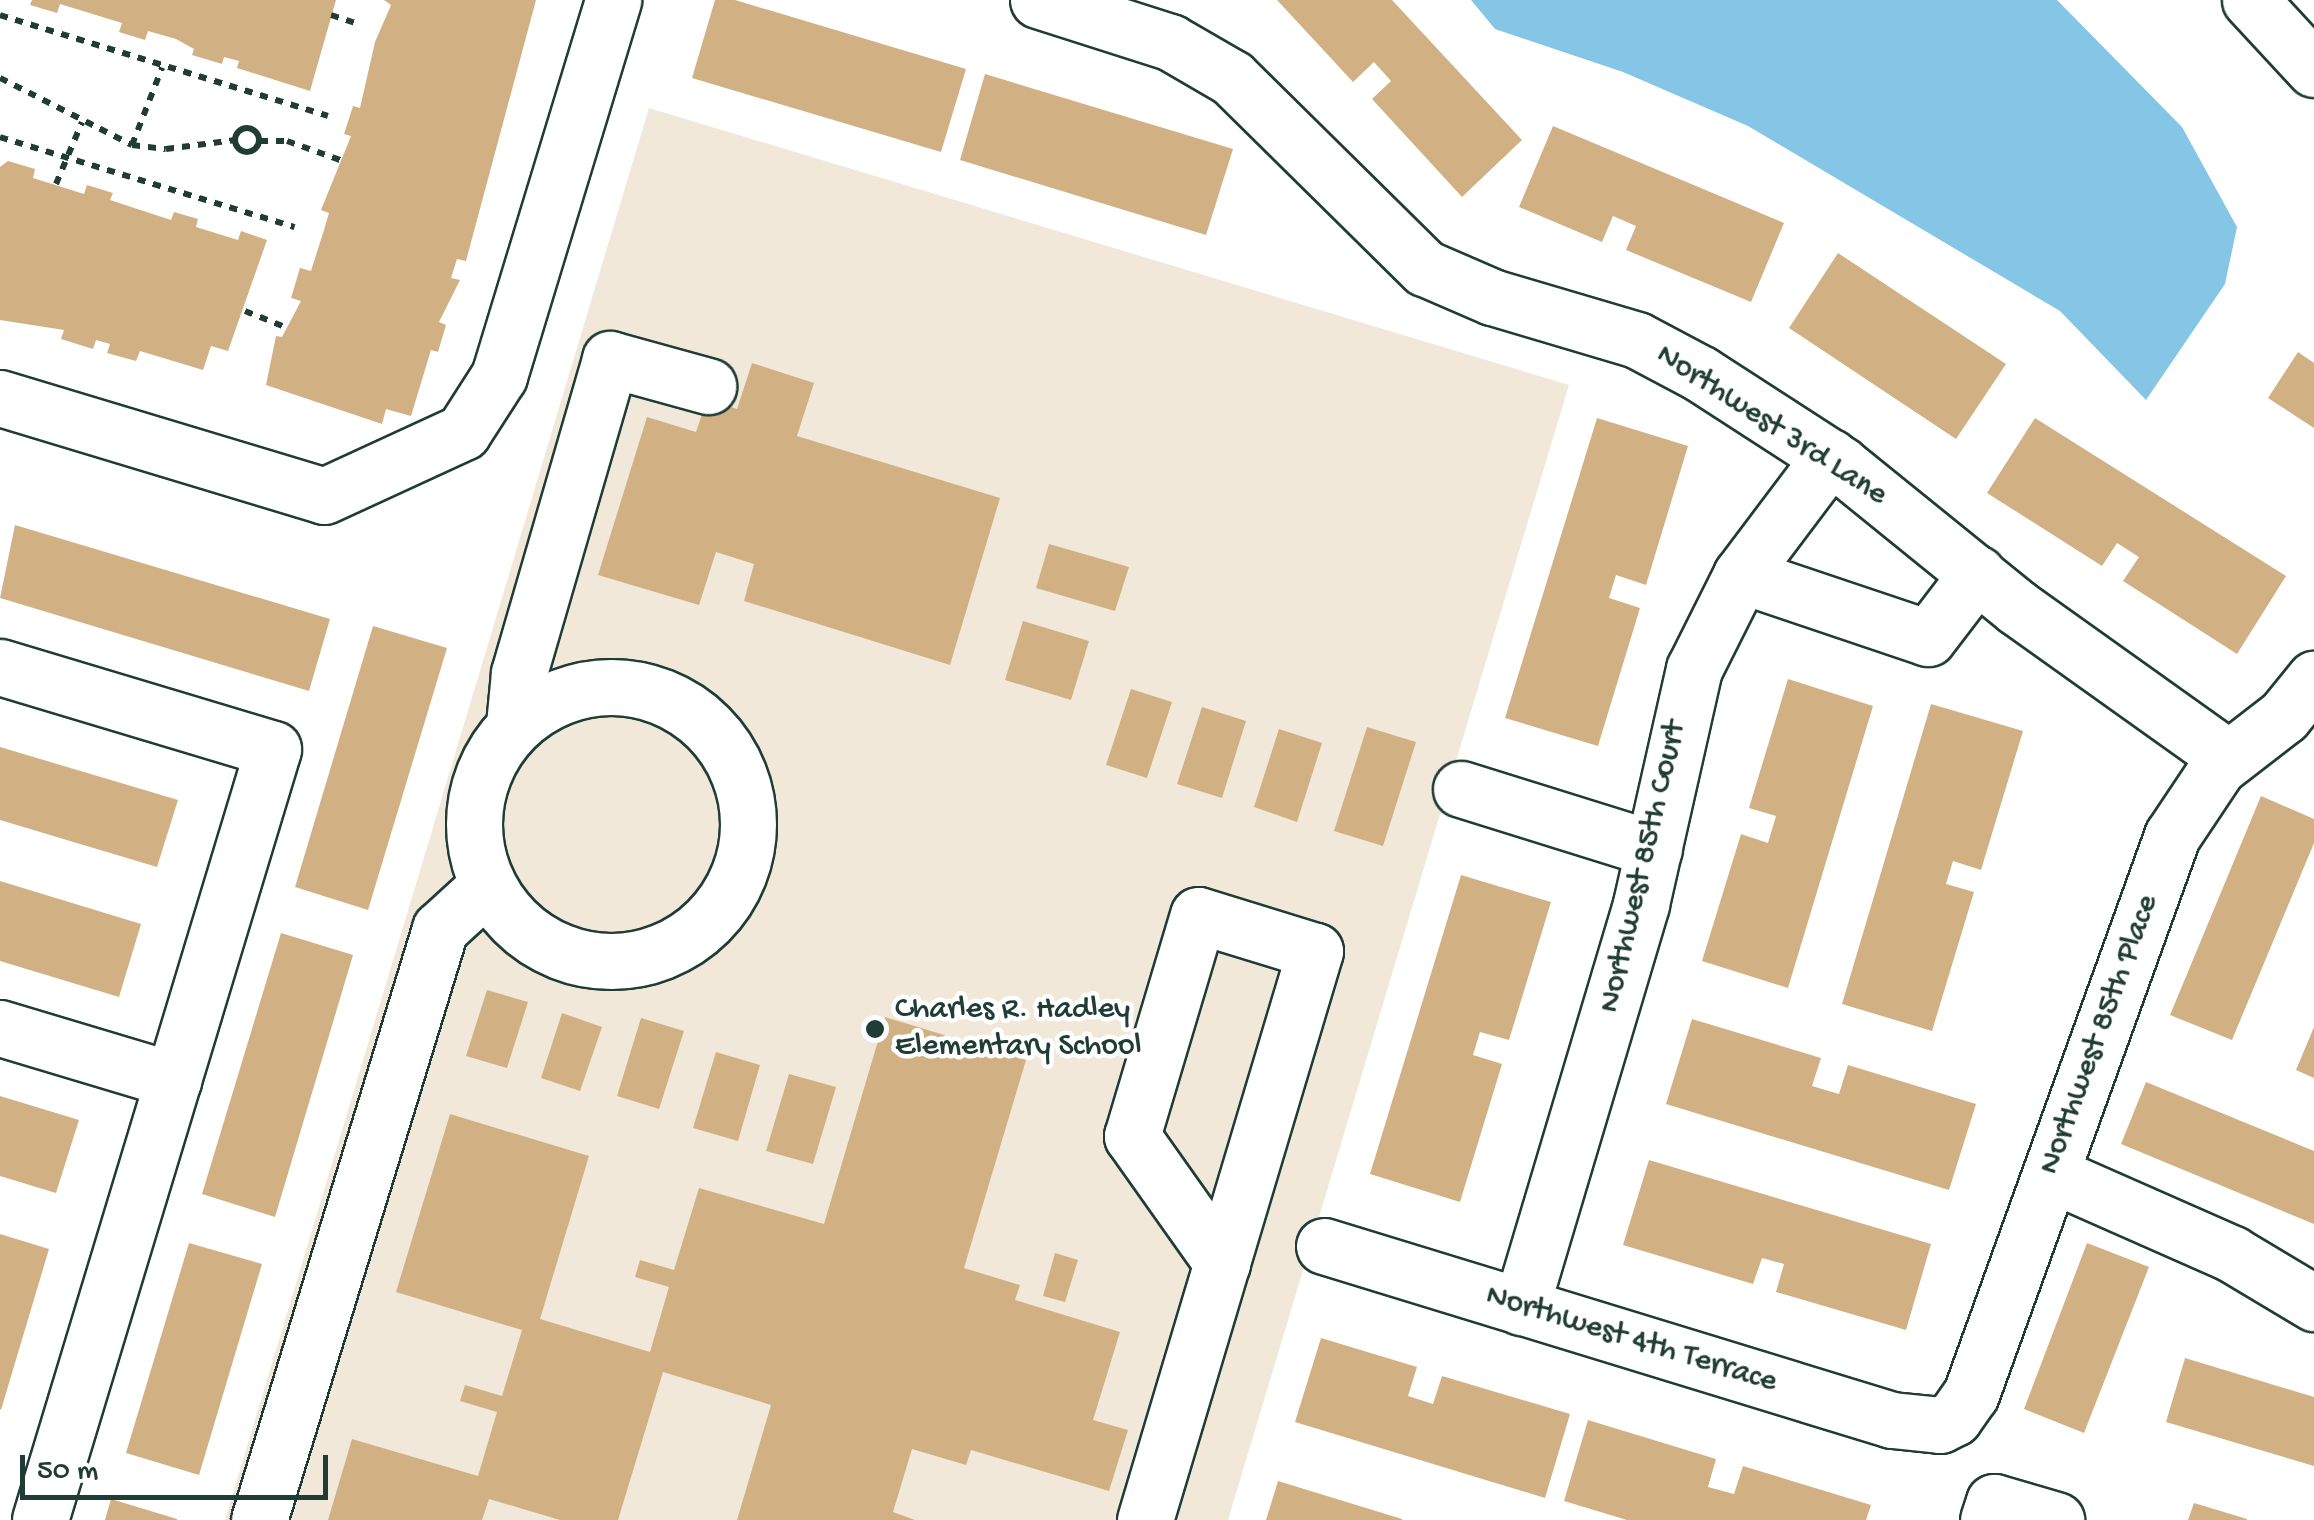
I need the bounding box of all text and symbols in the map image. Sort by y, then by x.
street label: Northwest 3rd Lane [1648,337,1894,515]
street label: Northwest 85th Court [1592,717,1696,1017]
street label: Northwest 85th Place [2032,890,2168,1180]
place label: Charles R. Hadley Elementary School [895,992,1142,1067]
marker: Charles R. Hadley Elementary School [864,1018,886,1040]
street label: Northwest 4th Terrace [1481,1277,1781,1403]
scale bar [25,1435,332,1497]
text: 50 m [37,1455,98,1490]

